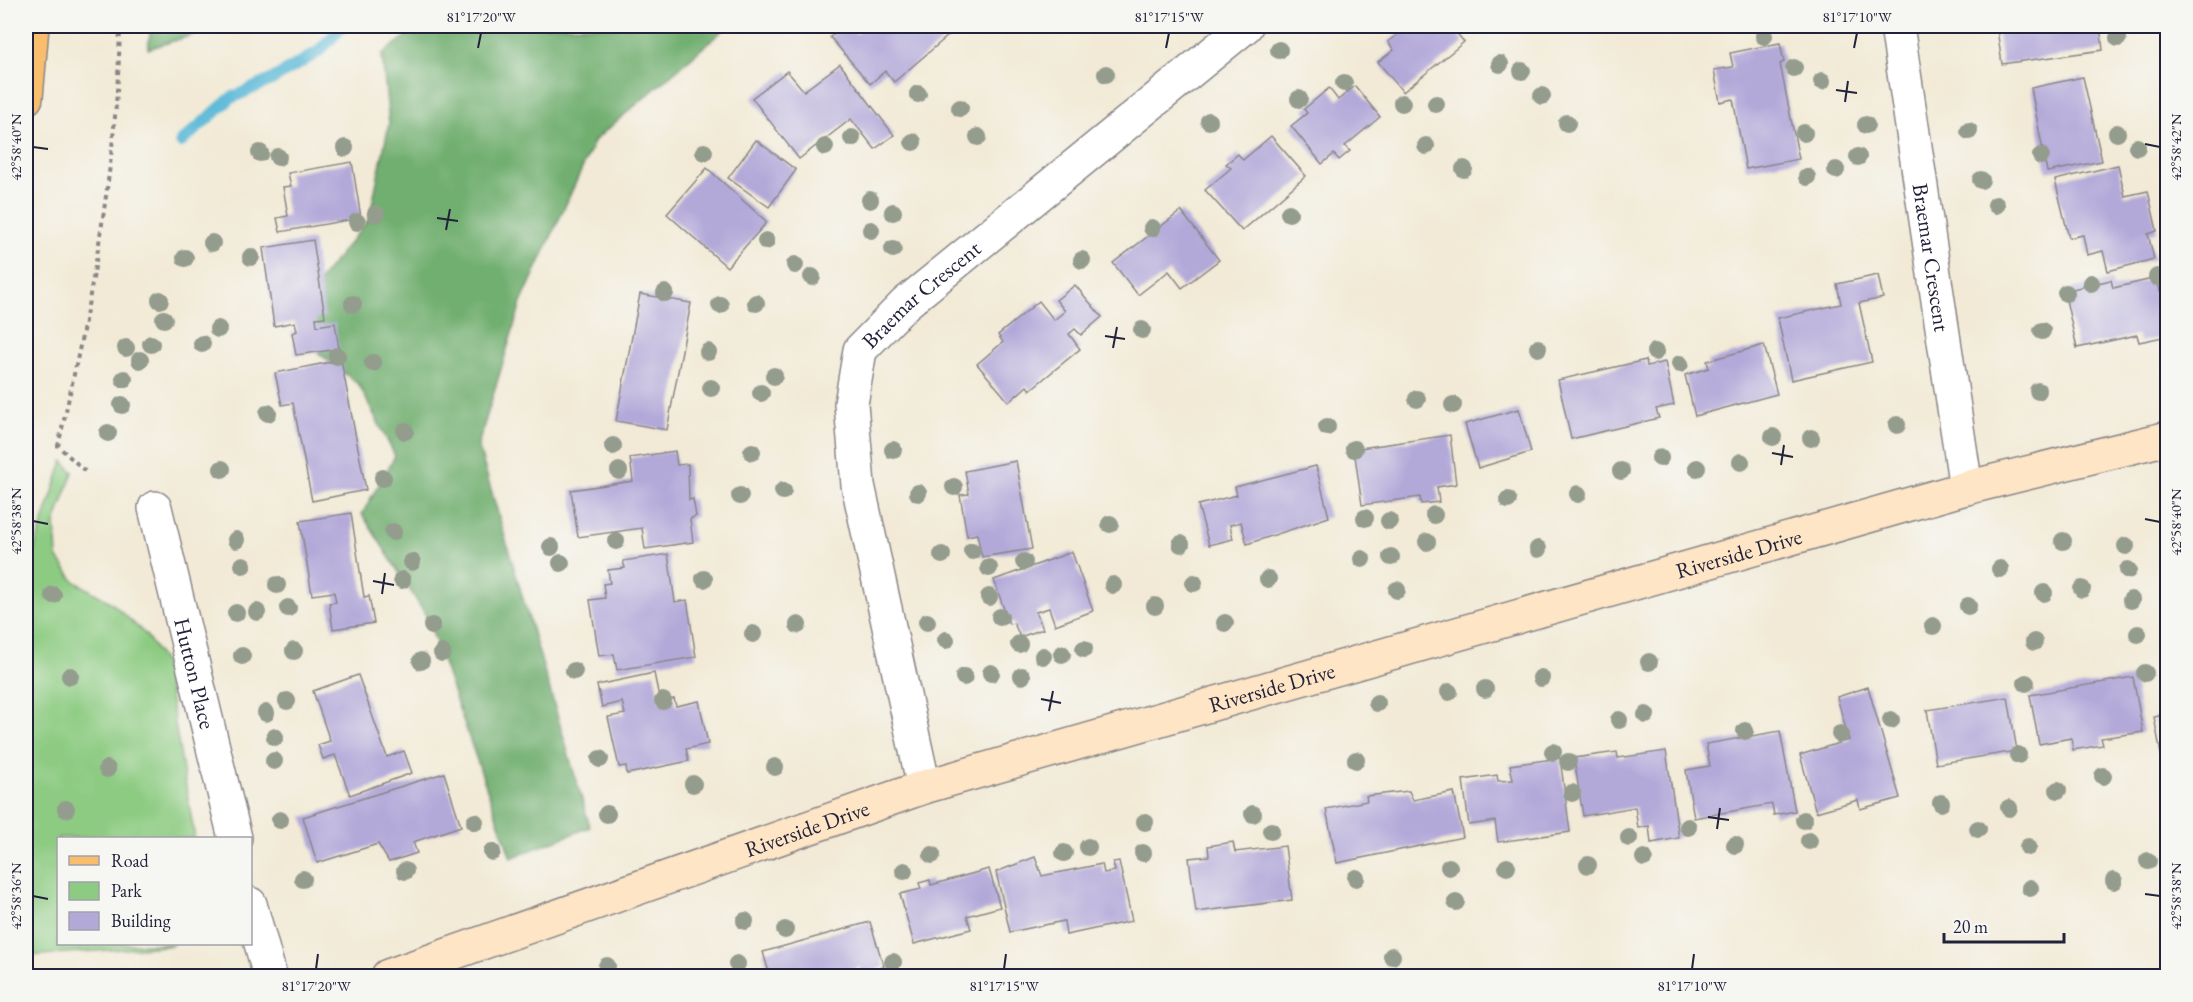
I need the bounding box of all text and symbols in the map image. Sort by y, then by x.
text: 81°17'20"W [446,7,516,26]
text: 81°17'15"W [1134,7,1204,26]
text: 81°17'10"W [1822,7,1892,26]
text: 42°58'40"N [6,113,25,181]
text: 42°58'42"N [2166,113,2185,181]
street label: Braemar Crescent [1906,181,1957,334]
street label: Braemar Crescent [855,234,987,354]
text: 42°58'38"N [6,487,25,555]
text: 42°58'40"N [2166,488,2185,556]
street label: Riverside Drive [1672,521,1806,585]
street label: Hutton Place [168,615,223,732]
street label: Riverside Drive [1205,655,1338,719]
street label: Riverside Drive [741,793,873,864]
legend [57,837,252,945]
text: Road [111,849,150,872]
text: 42°58'36"N [6,862,25,930]
text: 42°58'38"N [2166,862,2185,930]
text: Park [111,879,142,902]
scale bar [1944,906,2064,944]
text: Building [111,909,171,932]
text: 20 m [1953,915,1988,938]
text: 81°17'20"W [281,976,351,995]
text: 81°17'15"W [969,976,1039,995]
text: 81°17'10"W [1657,976,1727,995]

